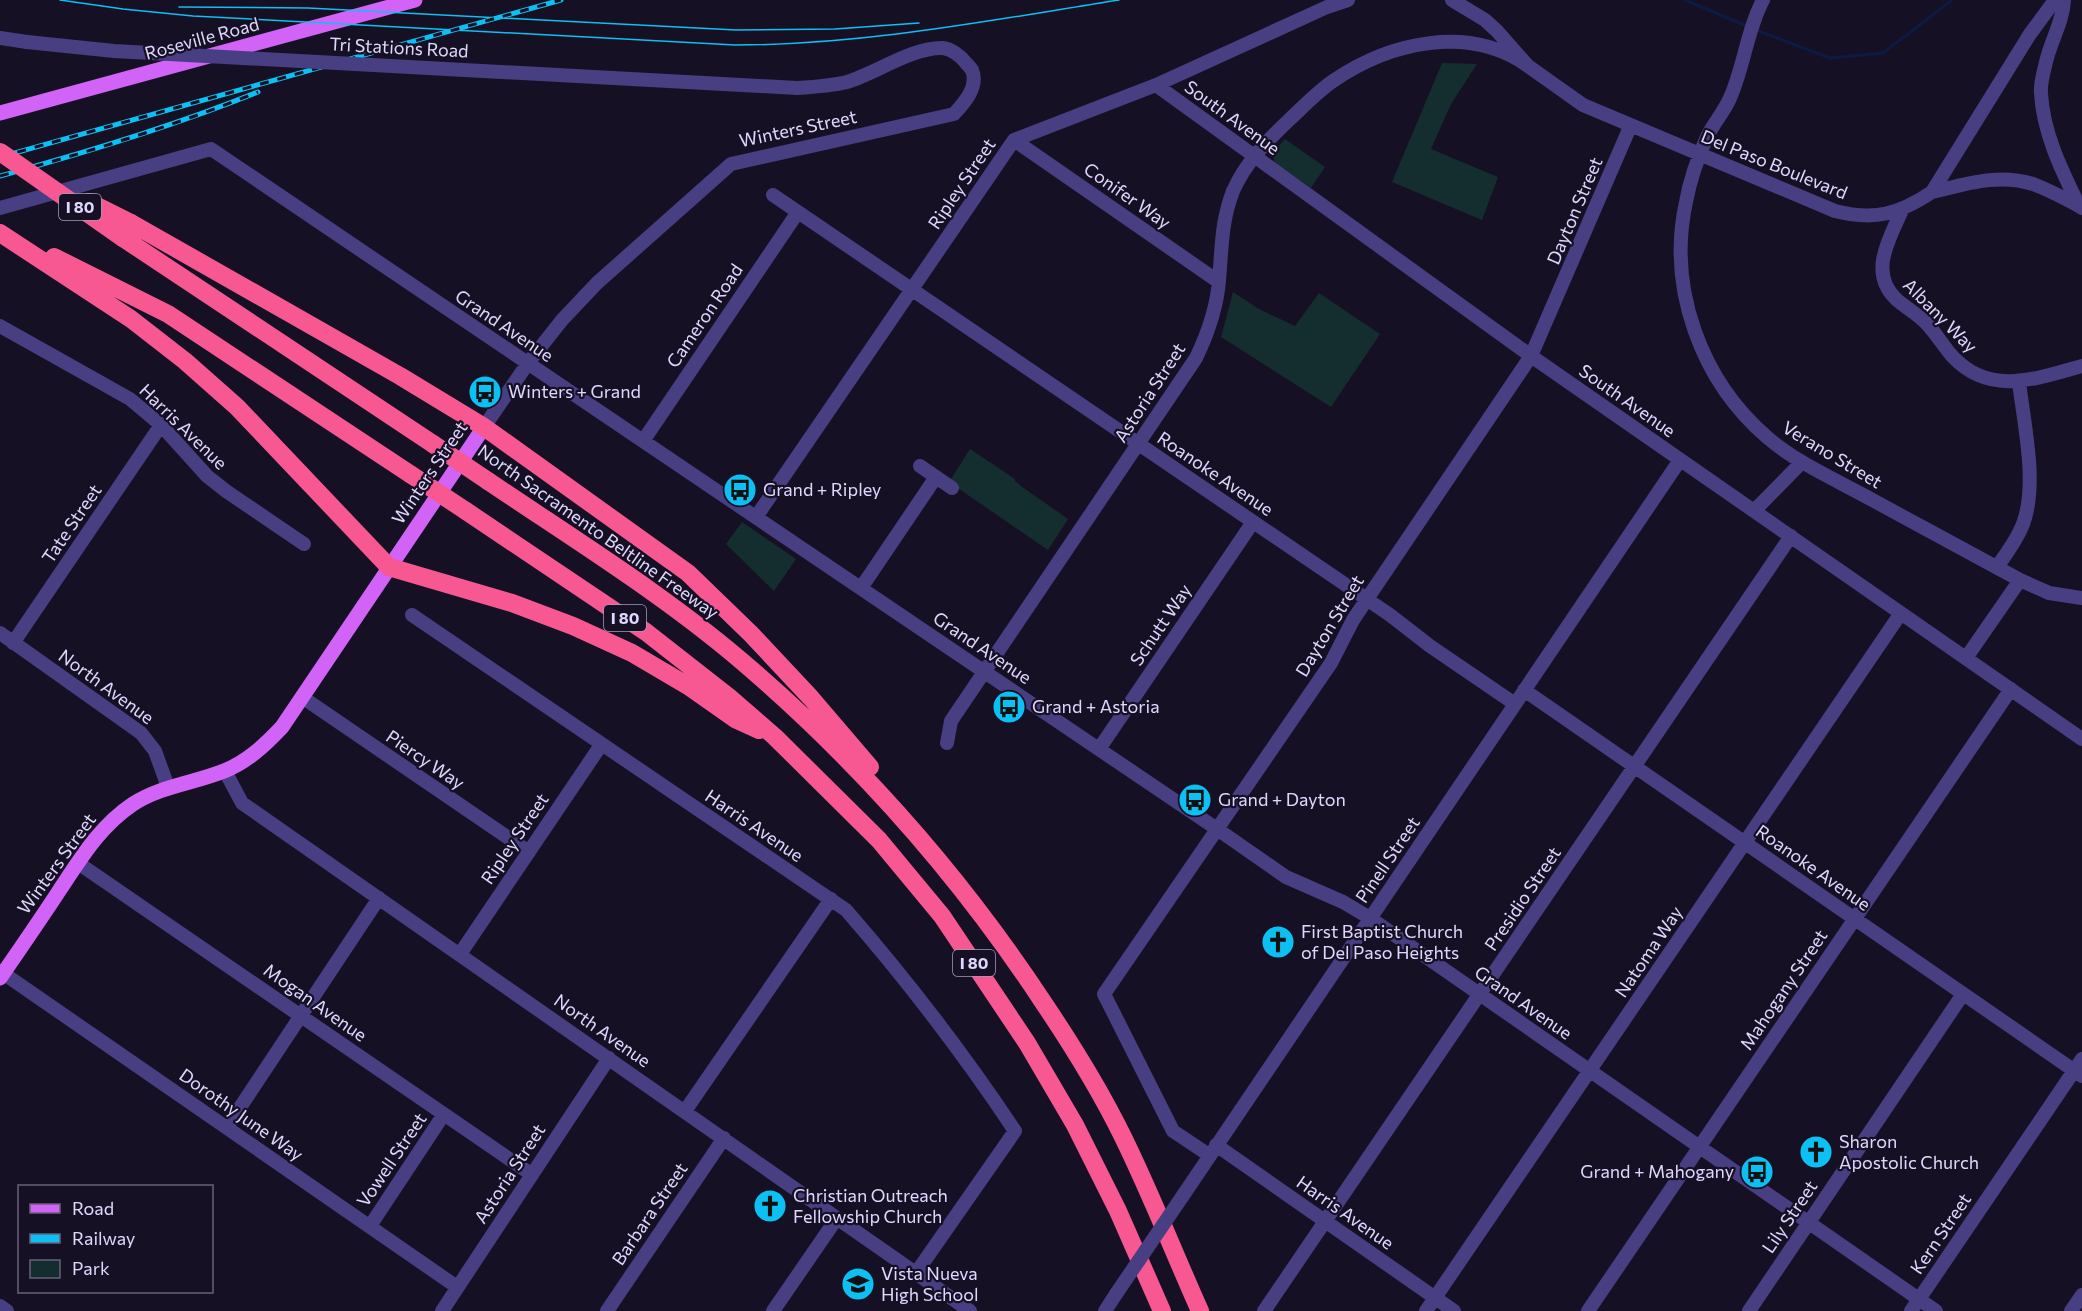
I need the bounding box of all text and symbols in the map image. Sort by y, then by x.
street label: Roseville Road [142,12,261,64]
street label: Tri Stations Road [329,32,469,62]
street label: South Avenue [1181,75,1285,159]
street label: Winters Street [737,105,859,151]
street label: Del Paso Boulevard [1698,125,1851,203]
street label: Ripley Street [923,134,1000,233]
street label: Dayton Street [1542,154,1607,268]
street label: Conifer Way [1080,157,1175,233]
road number: I 80 [59,194,101,220]
street label: Cameron Road [661,259,747,371]
street label: Albany Way [1899,274,1982,357]
street label: Grand Avenue [451,284,558,366]
street label: Astoria Street [1109,339,1189,446]
street label: South Avenue [1575,359,1680,441]
bus stop icon: Winters + Grand [467,374,503,410]
street label: Harris Avenue [135,379,232,474]
place label: Winters + Grand [508,380,641,402]
street label: Verano Street [1779,416,1886,493]
street label: Winters Street [387,417,472,528]
street label: Roanoke Avenue [1153,426,1278,520]
street label: North Sacramento Beltline Freeway [474,439,723,623]
bus stop icon: Grand + Ripley [722,472,758,508]
place label: Grand + Ripley [763,478,881,500]
street label: Tate Street [37,480,106,567]
street label: Dayton Street [1290,571,1368,680]
street label: Schutt Way [1125,579,1196,670]
road number: I 80 [604,605,646,631]
street label: Grand Avenue [929,606,1036,688]
street label: North Avenue [55,644,159,728]
bus stop icon: Grand + Astoria [991,689,1027,725]
place label: Grand + Astoria [1032,695,1160,717]
street label: Piercy Way [382,725,469,793]
bus stop icon: Grand + Dayton [1177,782,1213,818]
street label: Harris Avenue [701,784,808,866]
place label: Grand + Dayton [1218,788,1346,810]
street label: Ripley Street [476,789,553,888]
street label: Winters Street [12,809,100,918]
street label: Pinell Street [1350,812,1424,907]
street label: Roanoke Avenue [1752,819,1875,915]
street label: Presidio Street [1479,842,1565,955]
street label: Natoma Way [1610,902,1687,1001]
place label: First Baptist Church of Del Paso Heights [1301,920,1463,963]
church icon: First Baptist Church of Del Paso Heights [1260,924,1296,960]
street label: Mahogany Street [1735,925,1832,1054]
road number: I 80 [953,950,995,976]
street label: Mogan Avenue [260,959,371,1046]
street label: Grand Avenue [1471,961,1576,1044]
street label: North Avenue [550,989,655,1072]
street label: Dorothy June Way [175,1063,308,1165]
street label: Vowell Street [352,1108,431,1211]
street label: Astoria Street [469,1120,549,1227]
place label: Sharon Apostolic Church [1839,1130,1979,1173]
church icon: Sharon Apostolic Church [1798,1134,1834,1170]
bus stop icon: Grand + Mahogany [1739,1154,1775,1190]
street label: Barbara Street [607,1158,692,1269]
place label: Grand + Mahogany [1580,1160,1734,1182]
street label: Harris Avenue [1293,1171,1398,1254]
street label: Lily Street [1757,1176,1822,1257]
place label: Christian Outreach Fellowship Church [793,1184,948,1227]
legend [18,1185,213,1293]
church icon: Christian Outreach Fellowship Church [752,1188,788,1224]
street label: Kern Street [1905,1189,1975,1278]
text: Road [72,1197,114,1219]
text: Railway [72,1227,135,1249]
text: Park [72,1257,110,1279]
place label: Vista Nueva High School [881,1262,979,1305]
school or university icon: Vista Nueva High School [840,1266,876,1302]

